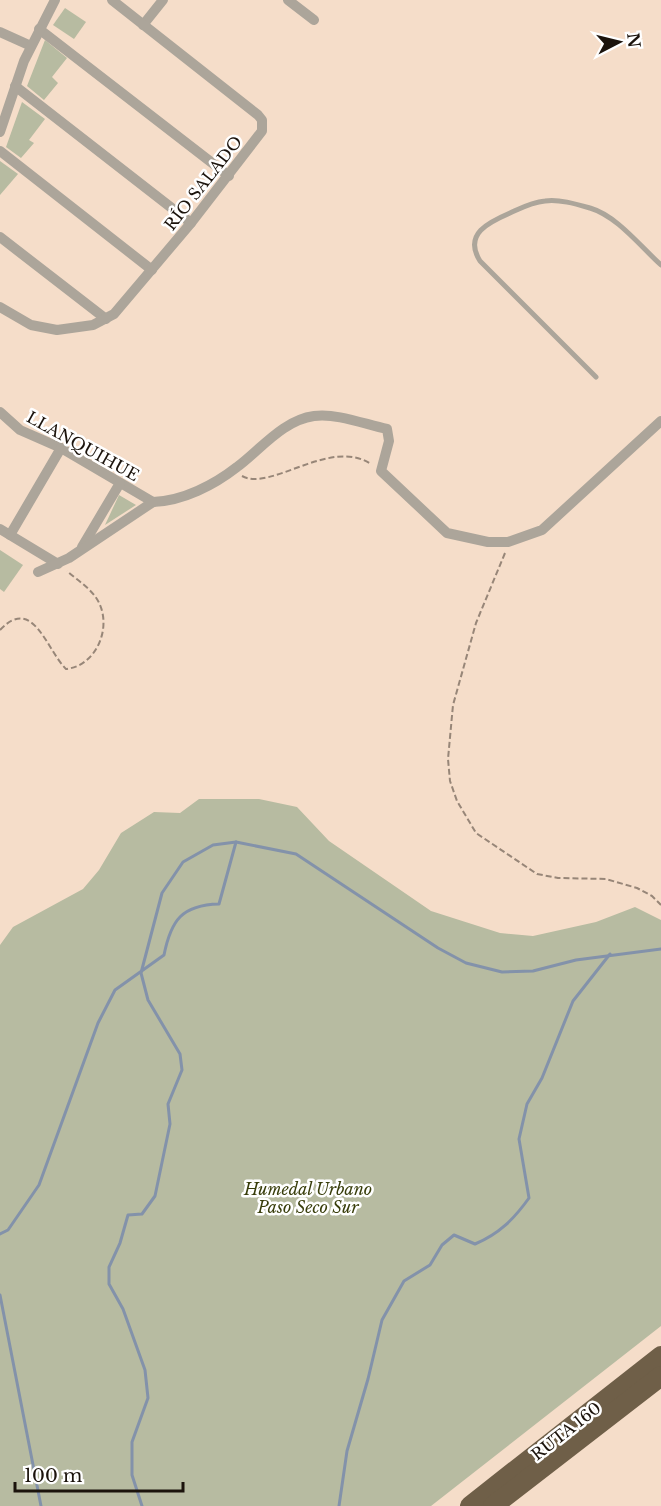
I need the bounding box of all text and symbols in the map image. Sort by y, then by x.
north arrow [589,12,649,72]
text: N [623,31,645,49]
street label: RÍO SALADO [160,132,246,234]
street label: LLANQUIHUE [23,407,143,485]
park label: Humedal Urbano Paso Seco Sur [243,1179,372,1217]
street label: RUTA 160 [527,1398,605,1464]
scale bar [15,1455,183,1493]
text: 100 m [24,1465,82,1487]

